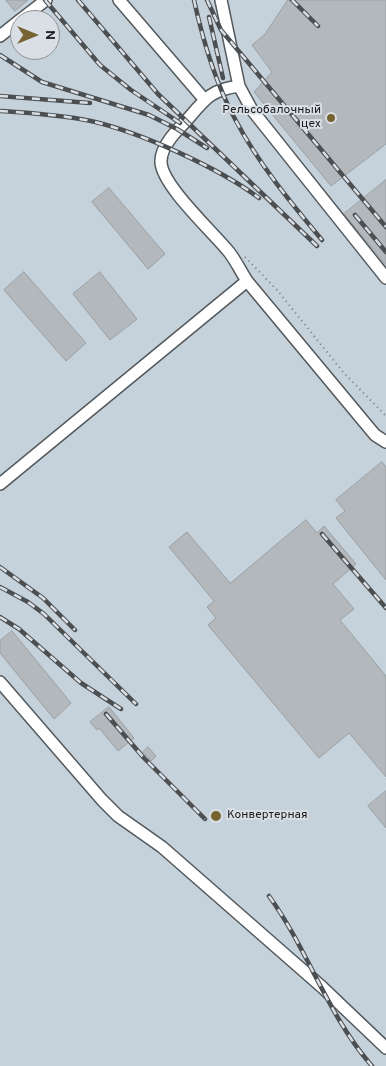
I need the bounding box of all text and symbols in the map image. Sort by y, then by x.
north arrow [10,10,60,60]
text: N [41,30,58,40]
place label: Рельсобалочный цех [222,104,321,132]
marker: Рельсобалочный цех [325,112,337,124]
marker: Конвертерная [209,809,223,823]
place label: Конвертерная [227,809,308,823]

